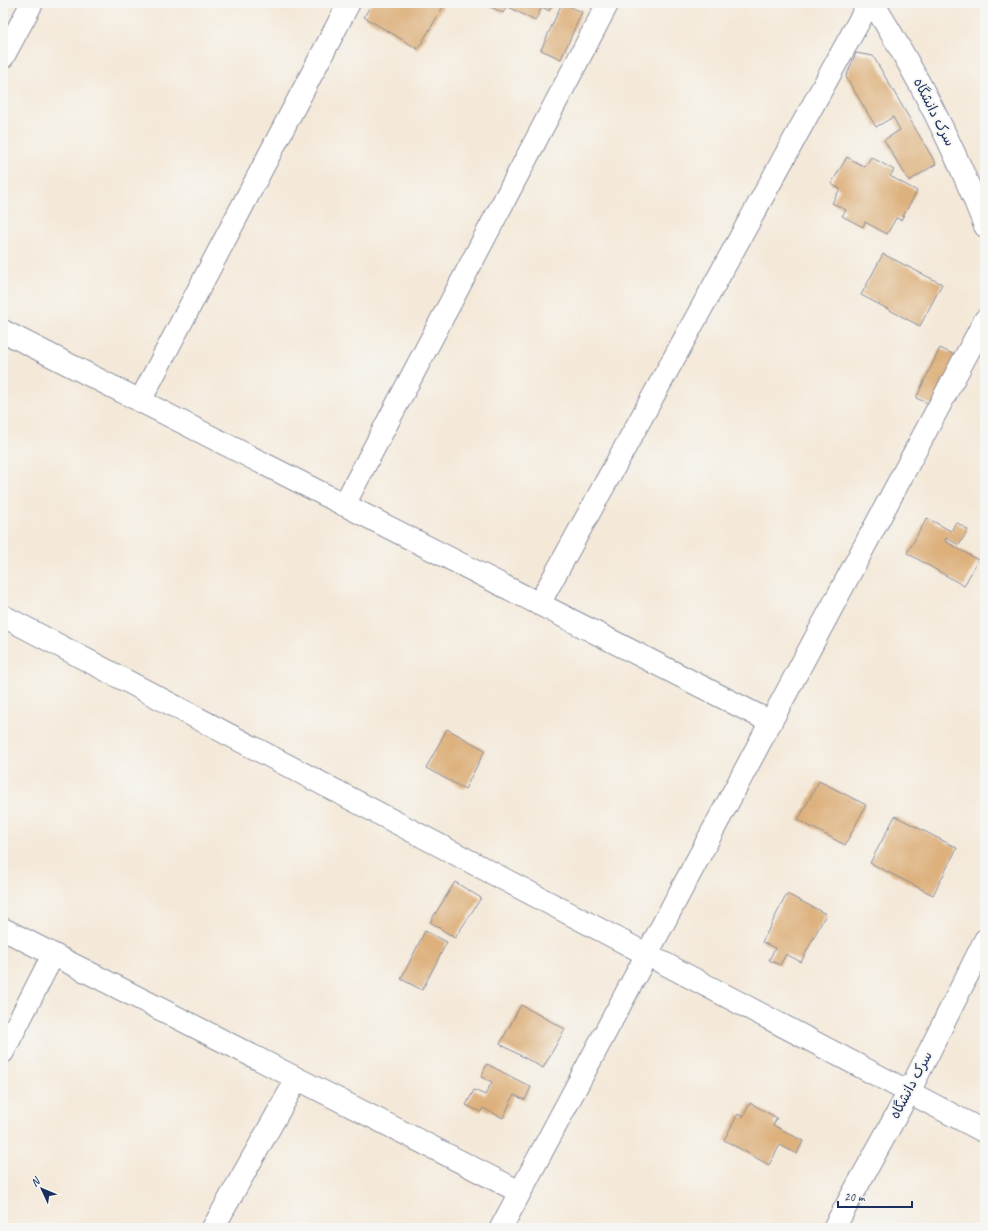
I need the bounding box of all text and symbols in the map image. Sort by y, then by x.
street label: سرک دانشگاه [910,75,958,149]
street label: سرک دانشگاه [886,1048,936,1122]
north arrow [22,1169,62,1209]
text: N [27,1173,44,1189]
scale bar [838,1183,912,1209]
text: 20 m [844,1189,866,1205]

